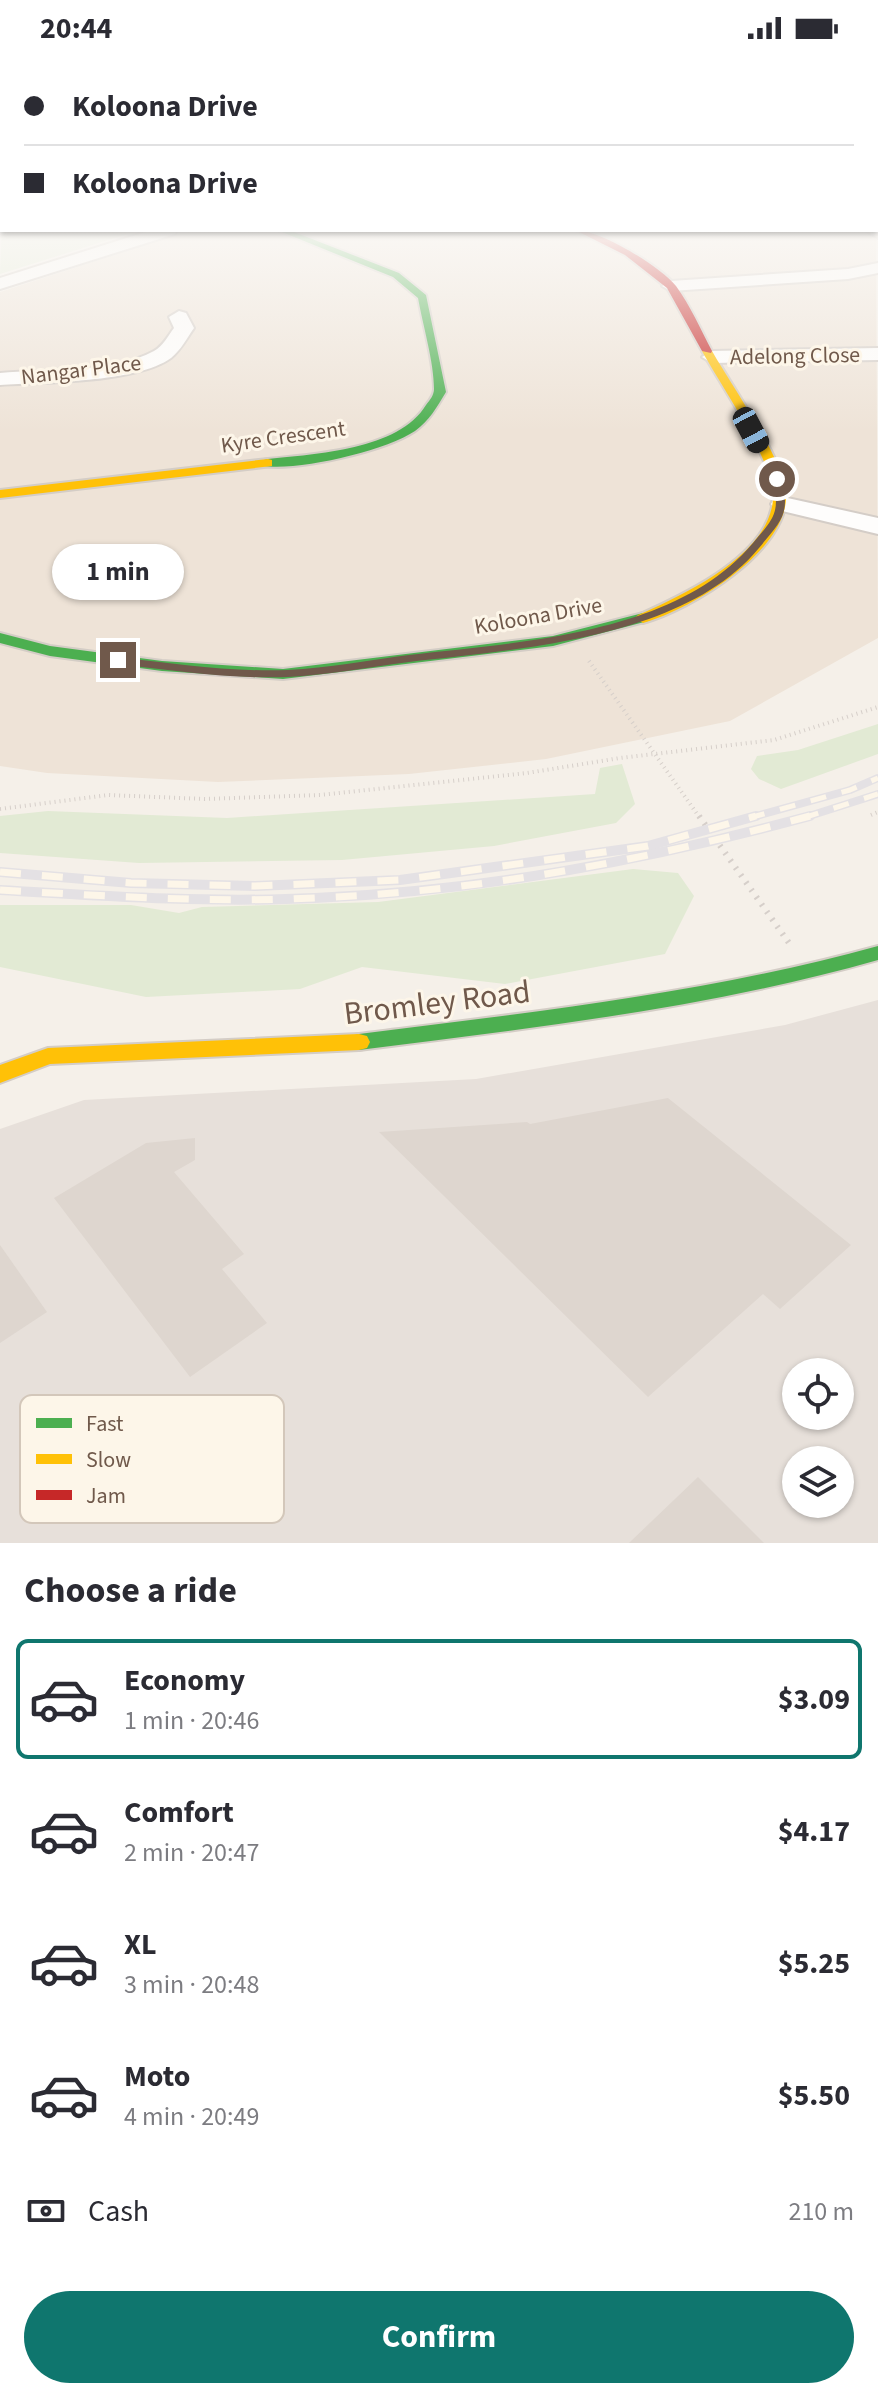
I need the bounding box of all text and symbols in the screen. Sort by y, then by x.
text: 20:44 [40,7,112,50]
text: Koloona Drive [72,85,258,128]
text: Koloona Drive [72,162,258,205]
street label: Adelong Close [730,339,861,373]
street label: Nangar Place [19,347,143,393]
car [729,403,773,457]
street label: Kyre Crescent [219,412,348,462]
route start [759,461,795,497]
callout: 1 min [52,544,184,600]
text: 1 min [86,553,150,590]
street label: Koloona Drive [472,589,605,643]
route end [100,642,136,678]
street label: Bromley Road [341,969,533,1037]
map controls [782,1358,854,1518]
button: locate [782,1358,854,1430]
legend [20,1395,284,1523]
text: Fast [86,1408,124,1440]
text: Slow [86,1444,131,1476]
button: layers [782,1446,854,1518]
text: Jam [86,1480,126,1512]
text: Choose a ride [24,1565,237,1616]
text: Economy [124,1659,245,1702]
icon: car [28,1663,100,1735]
text: $3.09 [778,1678,850,1721]
text: 1 min · 20:46 [124,1702,259,1739]
text: Comfort [124,1791,234,1834]
icon: car [28,1795,100,1867]
text: $4.17 [778,1810,850,1853]
text: 2 min · 20:47 [124,1834,259,1871]
text: XL [124,1923,157,1966]
icon: car [28,1927,100,1999]
text: $5.25 [778,1942,850,1985]
text: 3 min · 20:48 [124,1966,259,2003]
text: Moto [124,2055,190,2098]
icon: car [28,2059,100,2131]
text: $5.50 [778,2074,850,2117]
text: 4 min · 20:49 [124,2098,259,2135]
icon: cash [24,2189,68,2233]
text: Cash [88,2190,149,2233]
text: 210 m [788,2193,854,2230]
button: Confirm [24,2291,854,2383]

